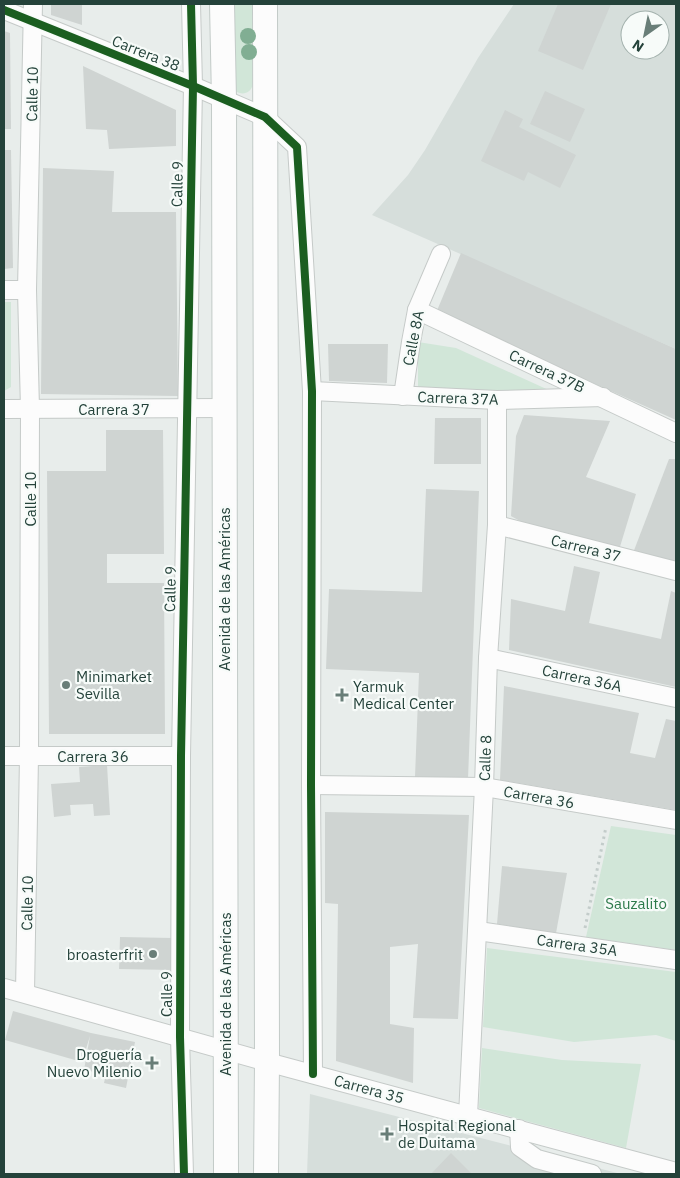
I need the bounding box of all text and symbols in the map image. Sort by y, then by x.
north arrow [620,10,670,60]
street label: Carrera 38 [109,31,183,75]
text: N [629,36,647,56]
street label: Calle 10 [22,66,42,122]
street label: Calle 9 [167,161,187,207]
street label: Calle 8A [398,308,428,367]
street label: Carrera 37B [506,345,588,397]
street label: Carrera 37A [417,387,499,409]
street label: Carrera 37 [78,400,150,419]
street label: Calle 10 [21,471,40,527]
street label: Avenida de las Américas [215,507,234,671]
street label: Carrera 37 [549,530,623,566]
street label: Calle 9 [160,566,180,612]
street label: Carrera 36A [540,660,624,696]
place label: Minimarket Sevilla [76,667,152,703]
place label: Yarmuk Medical Center [353,677,455,713]
marker: Minimarket Sevilla [60,679,72,691]
marker: Yarmuk Medical Center [335,688,349,702]
street label: Calle 8 [475,735,495,781]
street label: Carrera 36 [57,747,129,766]
street label: Carrera 36 [502,781,576,813]
street label: Calle 10 [17,875,37,931]
park label: Sauzalito [605,894,667,913]
street label: Avenida de las Américas [216,912,235,1076]
street label: Carrera 35A [536,930,619,960]
place label: broasterfrit [67,945,143,964]
marker: broasterfrit [147,948,159,960]
street label: Calle 9 [157,971,176,1017]
place label: Droguería Nuevo Milenio [47,1045,142,1081]
marker: Droguería Nuevo Milenio [146,1057,158,1069]
street label: Carrera 35 [332,1071,406,1107]
place label: Hospital Regional de Duitama [398,1116,516,1152]
marker: Hospital Regional de Duitama [380,1127,394,1141]

